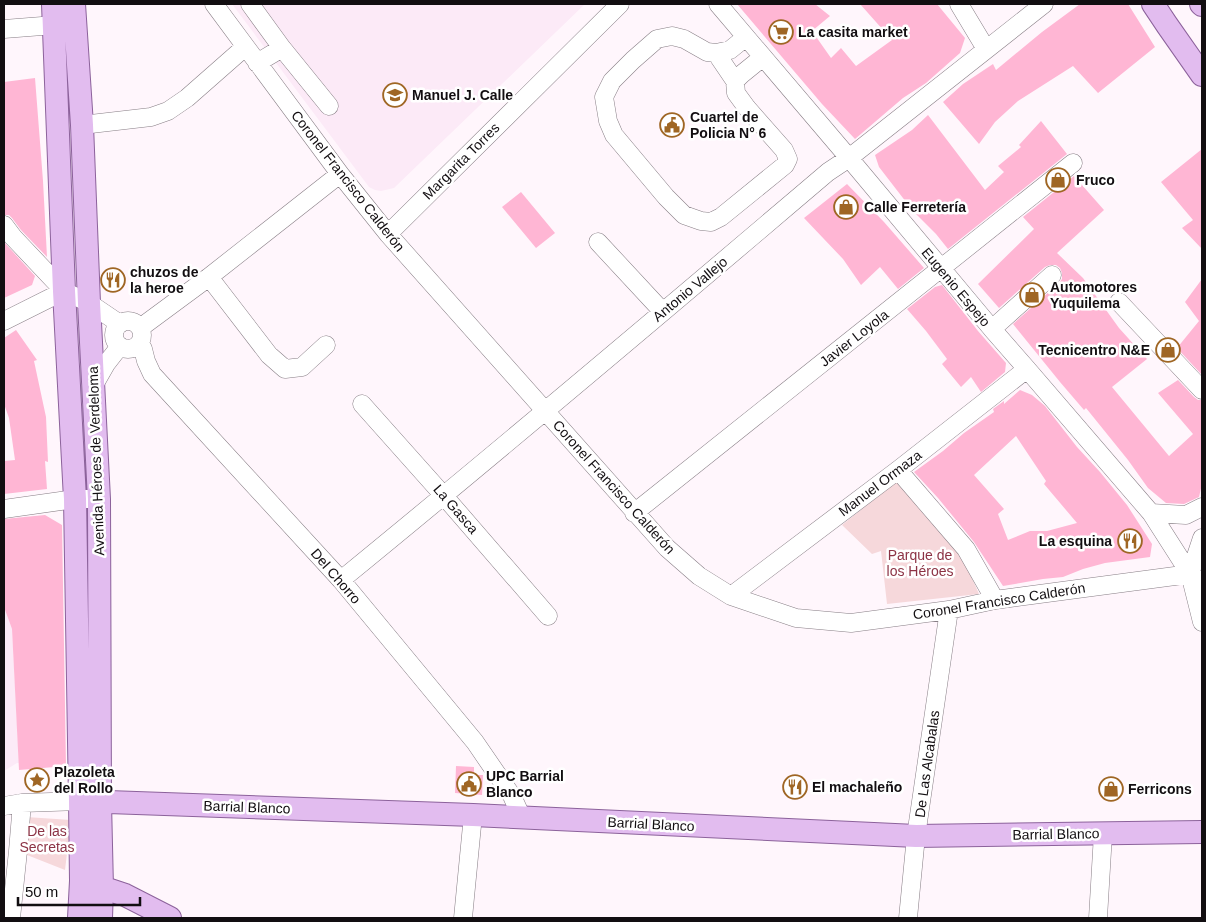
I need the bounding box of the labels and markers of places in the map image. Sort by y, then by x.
supermarket icon: La casita market [768,19,794,45]
place label: La casita market [798,24,908,40]
school or university icon: Manuel J. Calle [382,82,408,108]
place label: Manuel J. Calle [412,87,513,103]
place label: Cuartel de Policia N° 6 [690,109,767,141]
public building icon: Cuartel de Policia N° 6 [659,112,685,138]
shop icon: Fruco [1045,167,1071,193]
place label: Fruco [1076,172,1115,188]
shop icon: Calle Ferretería [833,194,859,220]
place label: Calle Ferretería [864,199,966,215]
place label: chuzos de la heroe [130,264,199,296]
restaurant icon: chuzos de la heroe [100,267,126,293]
place label: Automotores Yuquilema [1050,279,1137,311]
shop icon: Automotores Yuquilema [1019,282,1045,308]
shop icon: Tecnicentro N&E [1155,337,1181,363]
place label: Tecnicentro N&E [1038,342,1150,358]
restaurant icon: La esquina [1117,528,1143,554]
place label: La esquina [1039,533,1112,549]
place label: Plazoleta del Rollo [54,764,115,796]
place icon: Plazoleta del Rollo [24,767,50,793]
place label: UPC Barrial Blanco [486,768,564,800]
public building icon: UPC Barrial Blanco [456,771,482,797]
restaurant icon: El machaleño [782,774,808,800]
shop icon: Ferricons [1098,776,1124,802]
place label: El machaleño [812,779,902,795]
place label: Ferricons [1128,781,1192,797]

